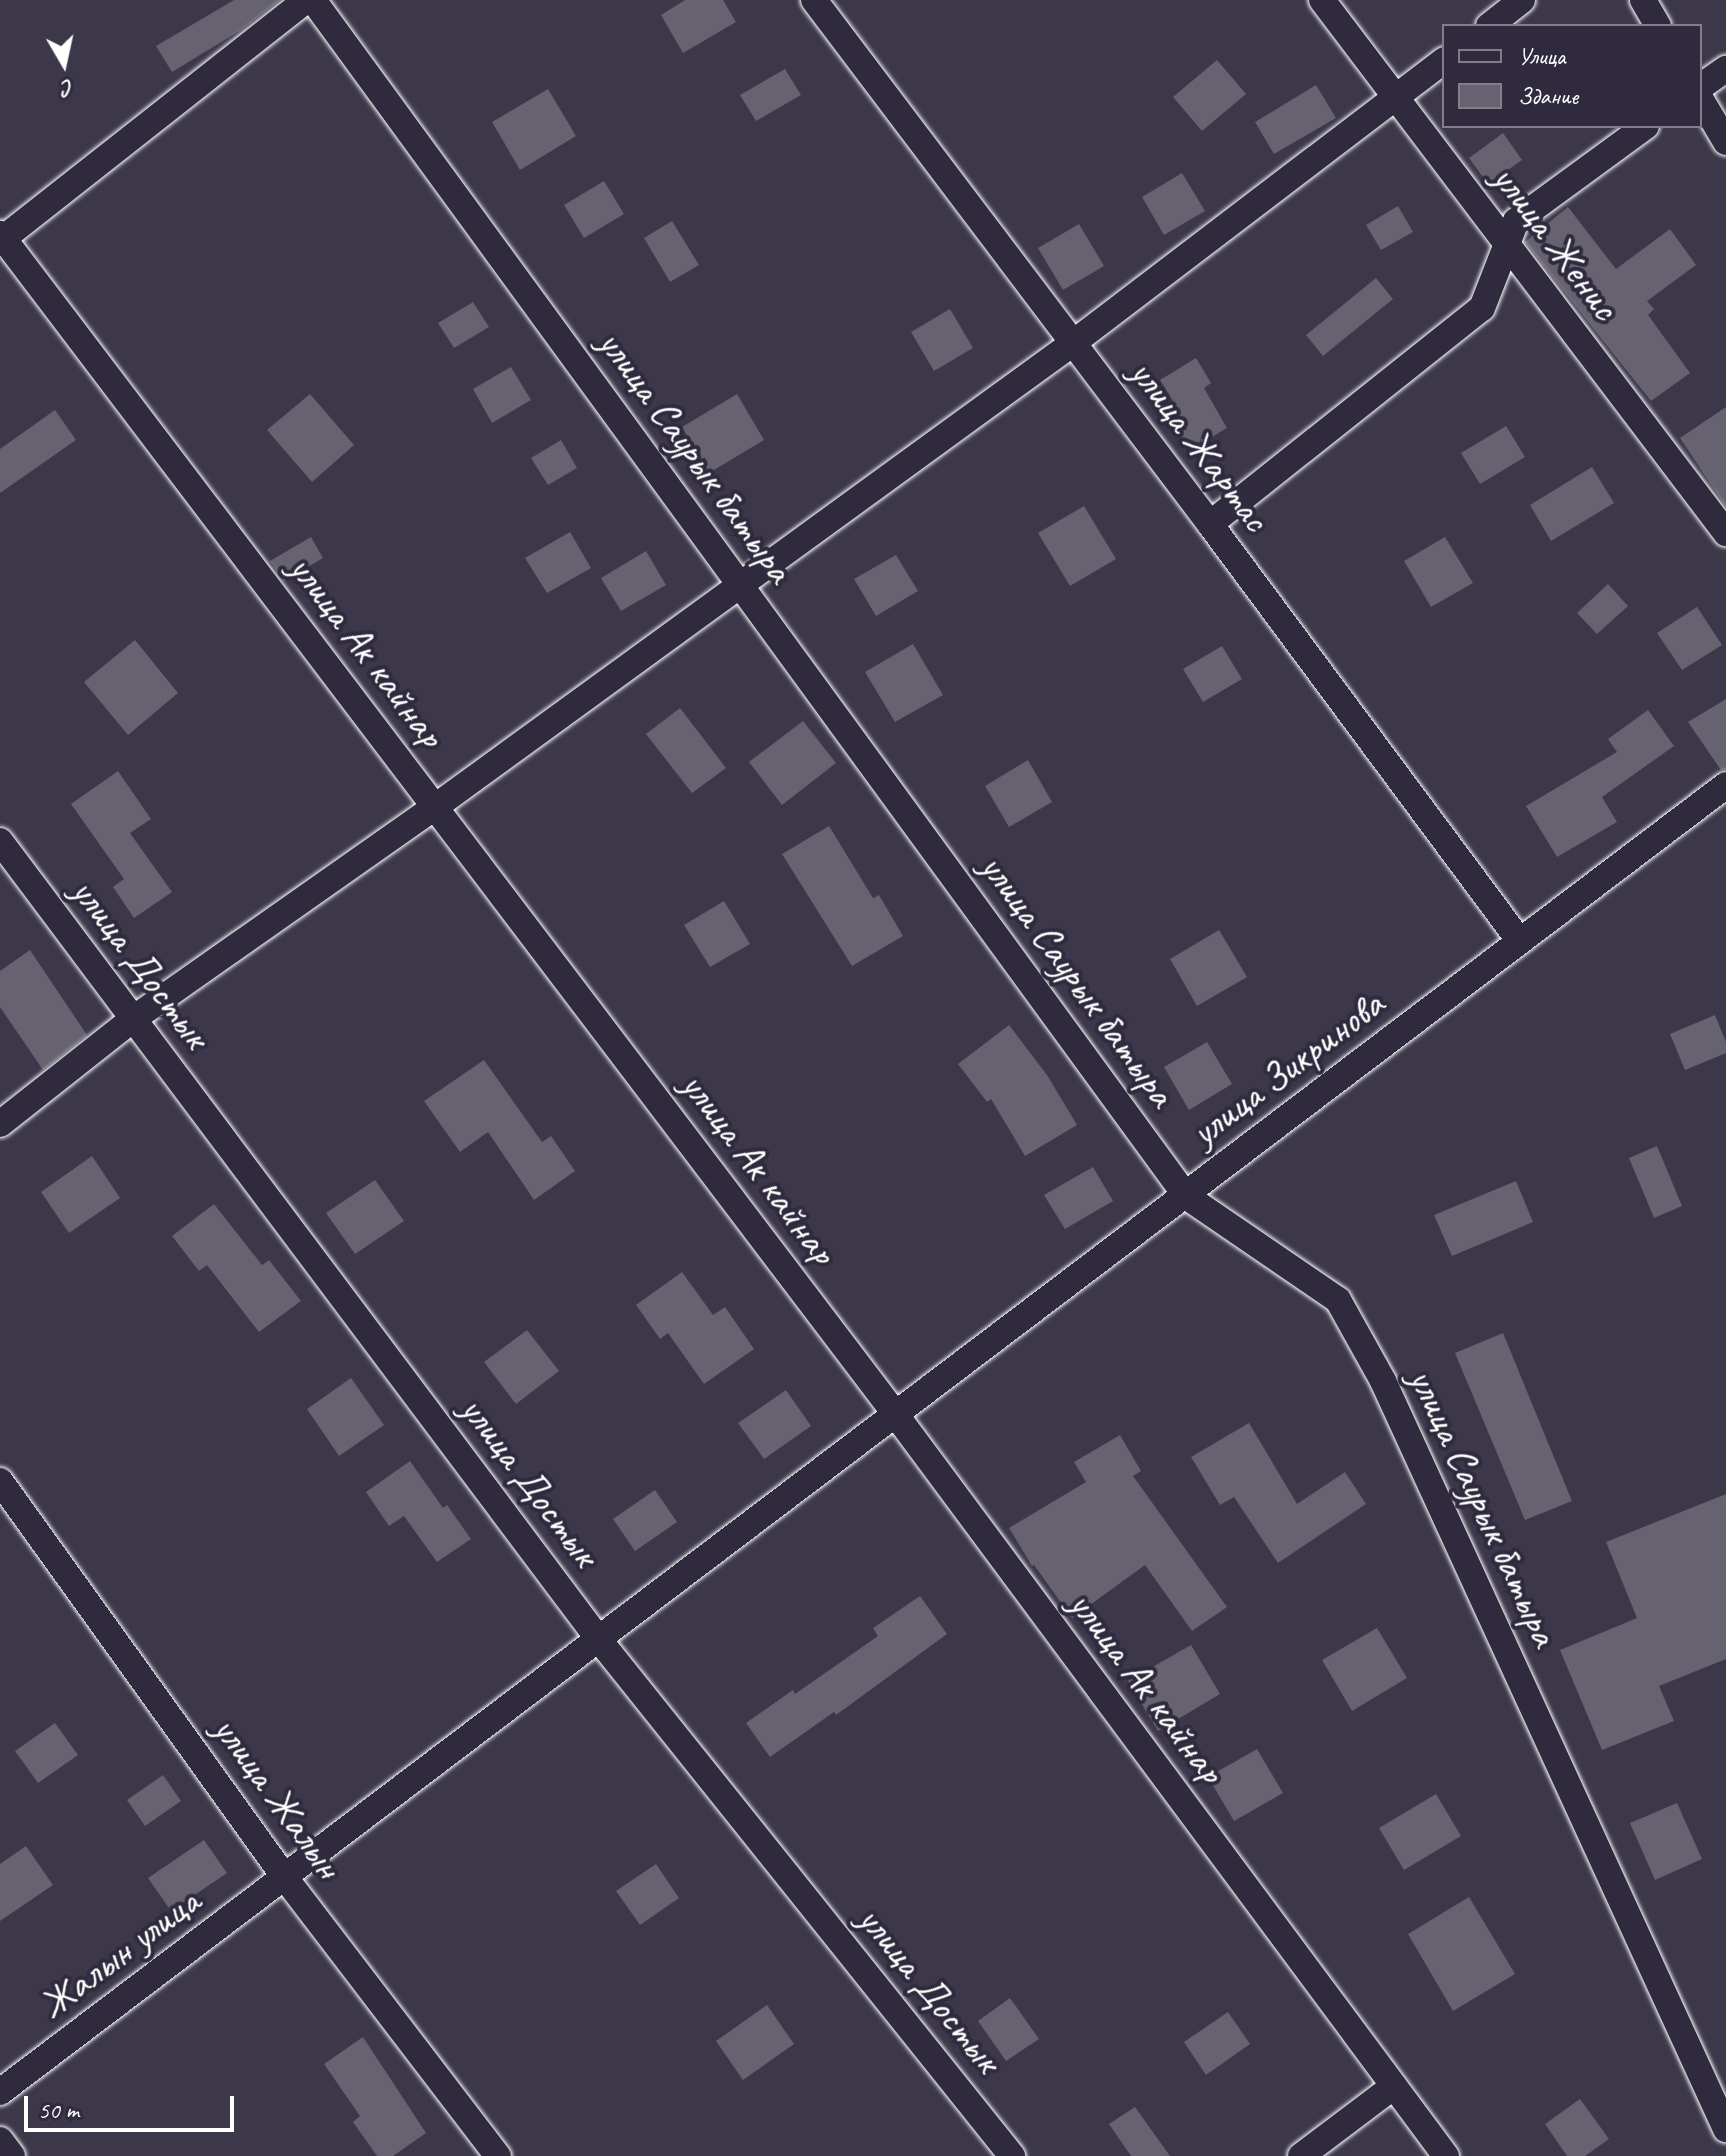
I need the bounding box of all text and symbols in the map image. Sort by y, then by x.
north arrow [24,24,104,104]
legend [1442,24,1702,128]
text: Улица [1518,41,1566,71]
text: С [60,73,75,102]
text: Здание [1518,81,1578,111]
street label: улица Женис [1482,155,1630,329]
street label: улица Саурык батыра [588,319,804,593]
street label: улица Жартас [1118,348,1282,542]
street label: улица Ак кайнар [279,545,455,757]
street label: улица Саурык батыра [970,843,1186,1117]
street label: улица Достык [60,867,222,1059]
street label: улица Зикринова [1181,980,1393,1156]
street label: улица Ак кайнар [671,1062,847,1274]
street label: улица Саурык батыра [1398,1360,1570,1654]
street label: улица Достык [449,1385,611,1577]
street label: улица Ак кайнар [1059,1581,1235,1793]
street label: улица Жалын [203,1706,353,1888]
street label: Жалын улица [29,1877,209,2029]
street label: улица Достык [847,1895,1013,2083]
scale bar [28,2080,238,2130]
text: 50 m [38,2095,79,2125]

